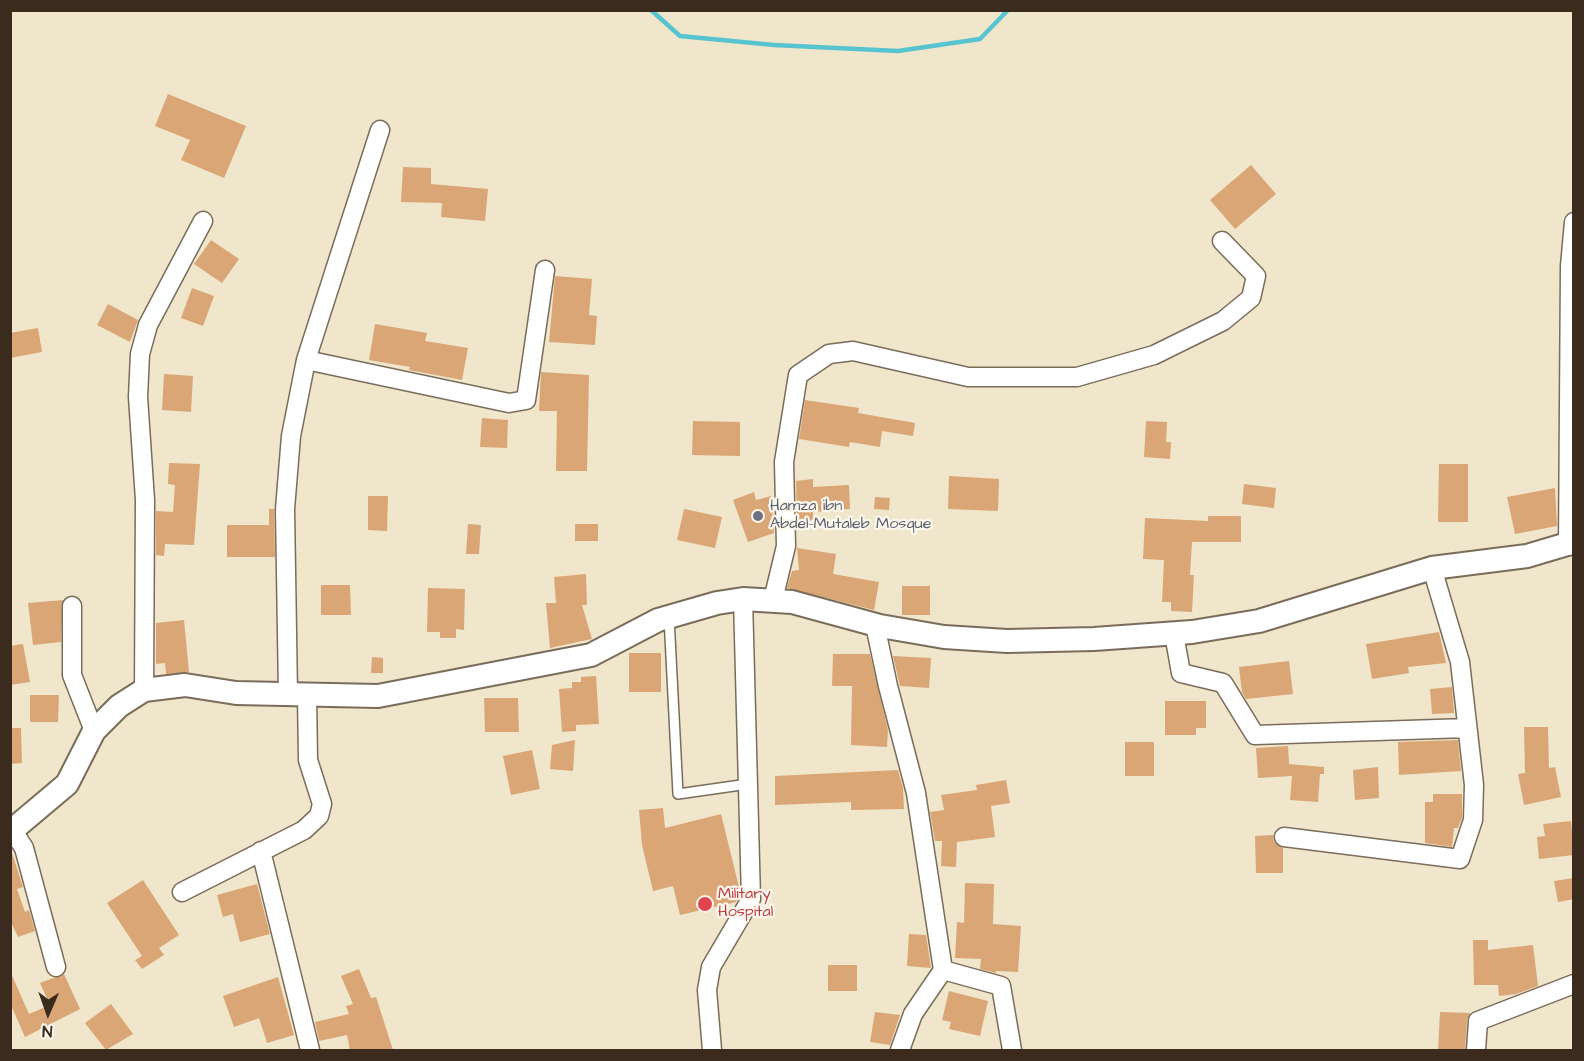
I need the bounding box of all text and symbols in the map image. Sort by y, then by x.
place label: Hamza ibn Abdel-Mutaleb Mosque [770,497,931,535]
marker: Hamza ibn Abdel-Mutaleb Mosque [751,509,765,523]
place label: Military Hospital [718,885,773,923]
marker: Military Hospital [696,895,714,913]
north arrow [18,983,78,1043]
text: N [42,1020,53,1042]

